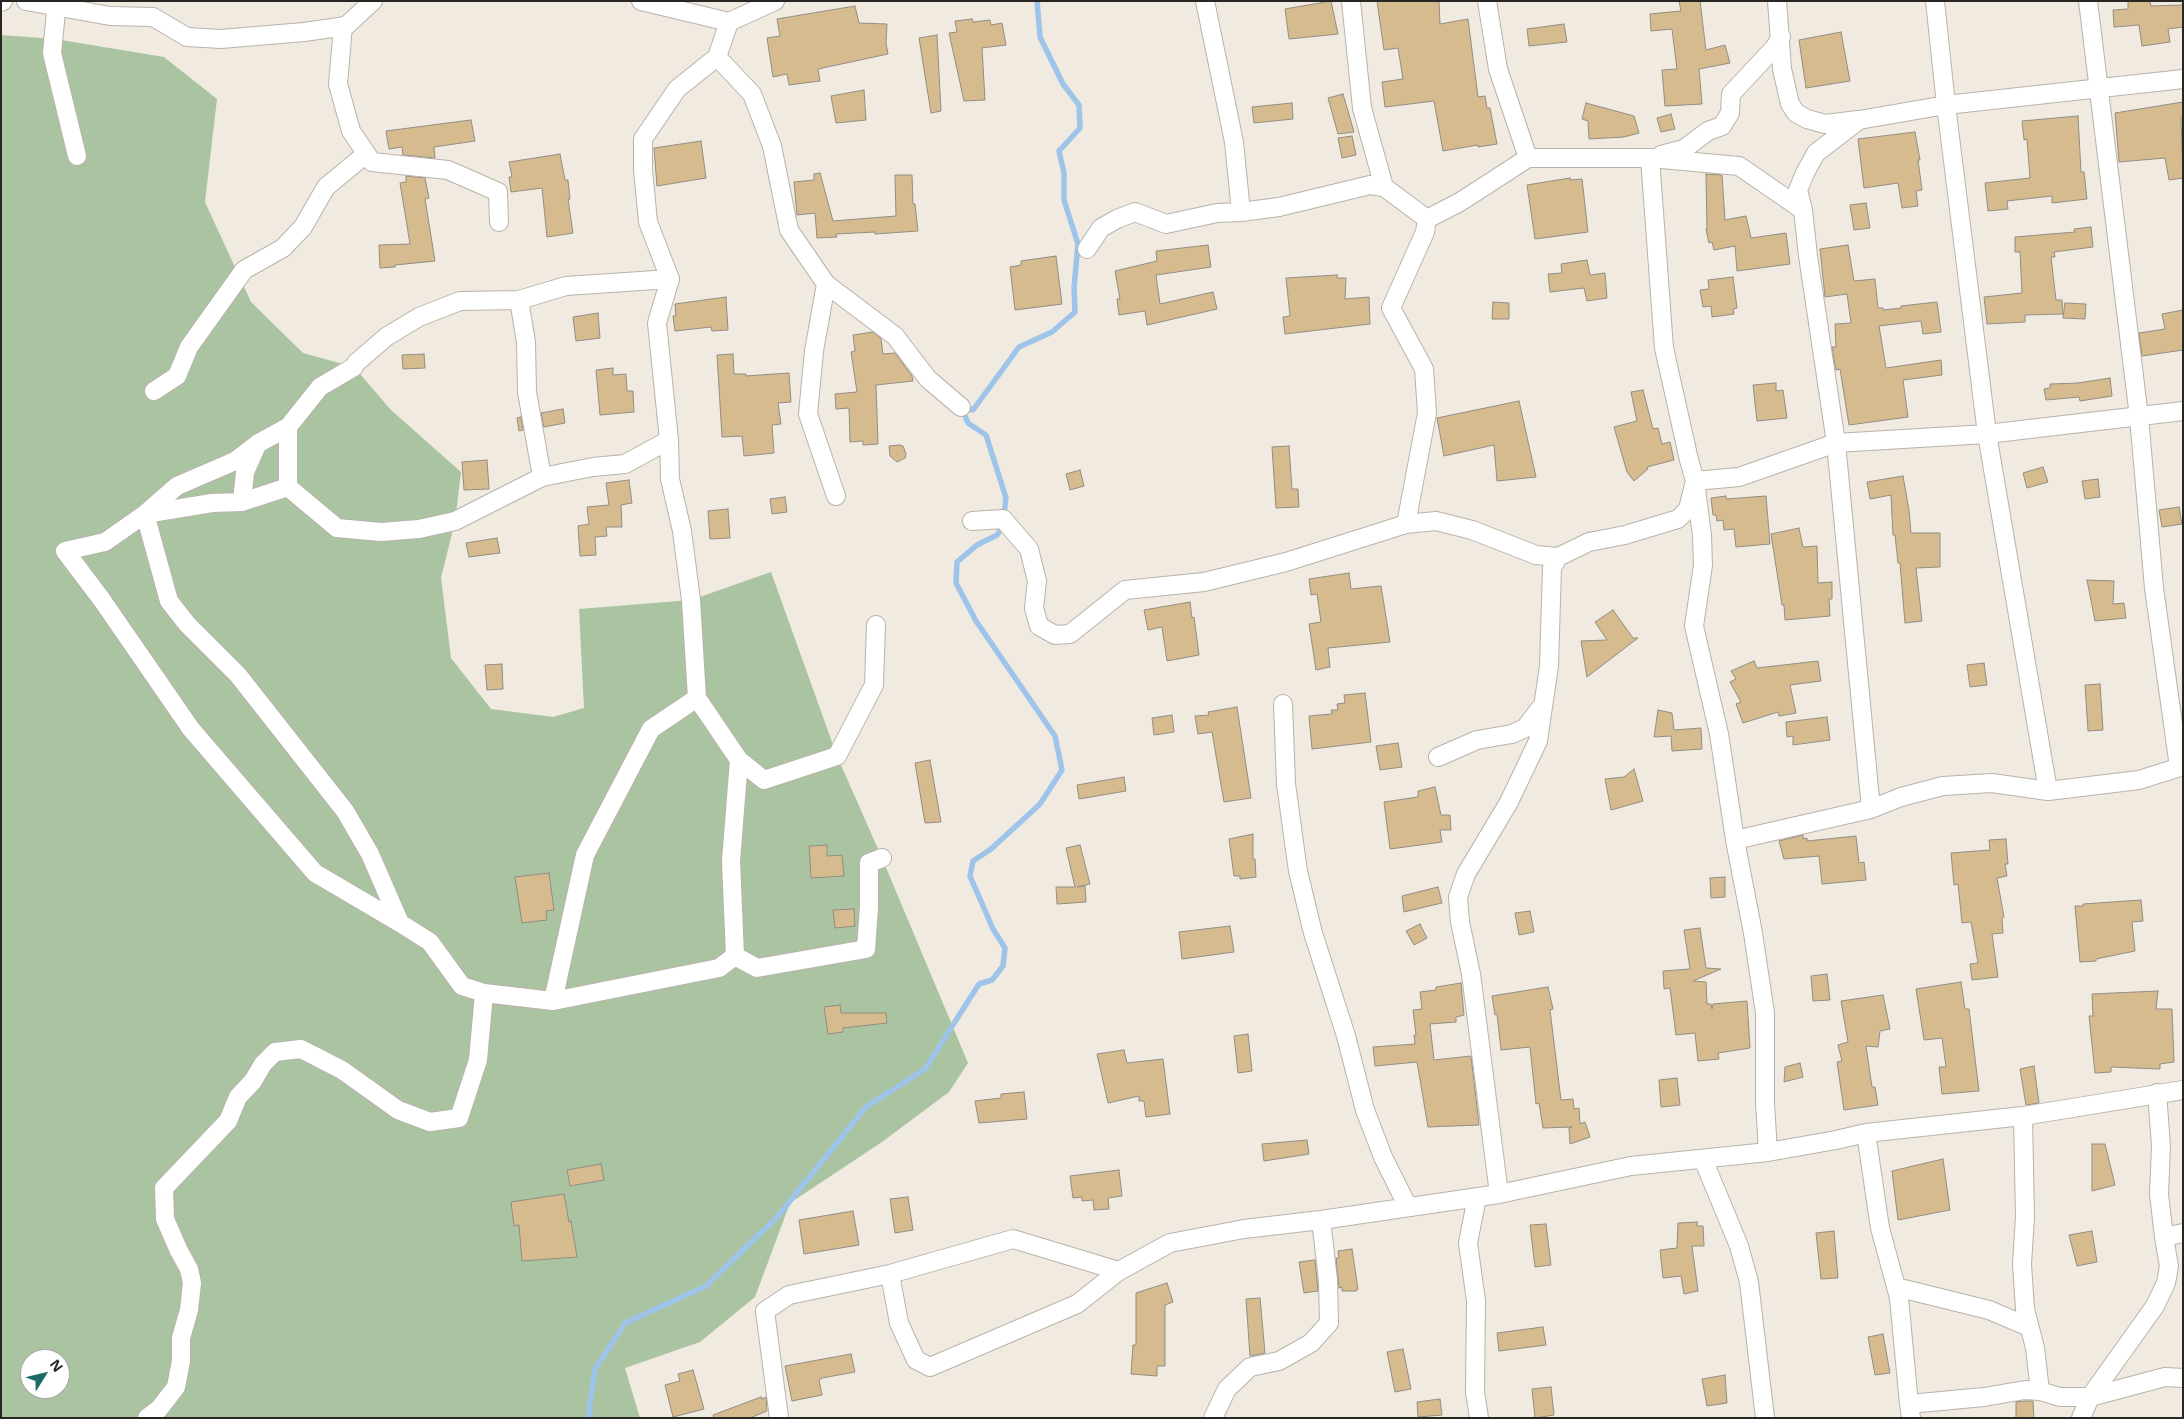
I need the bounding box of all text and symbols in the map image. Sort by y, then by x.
north arrow [20,1349,70,1399]
text: N [46,1355,68,1376]

